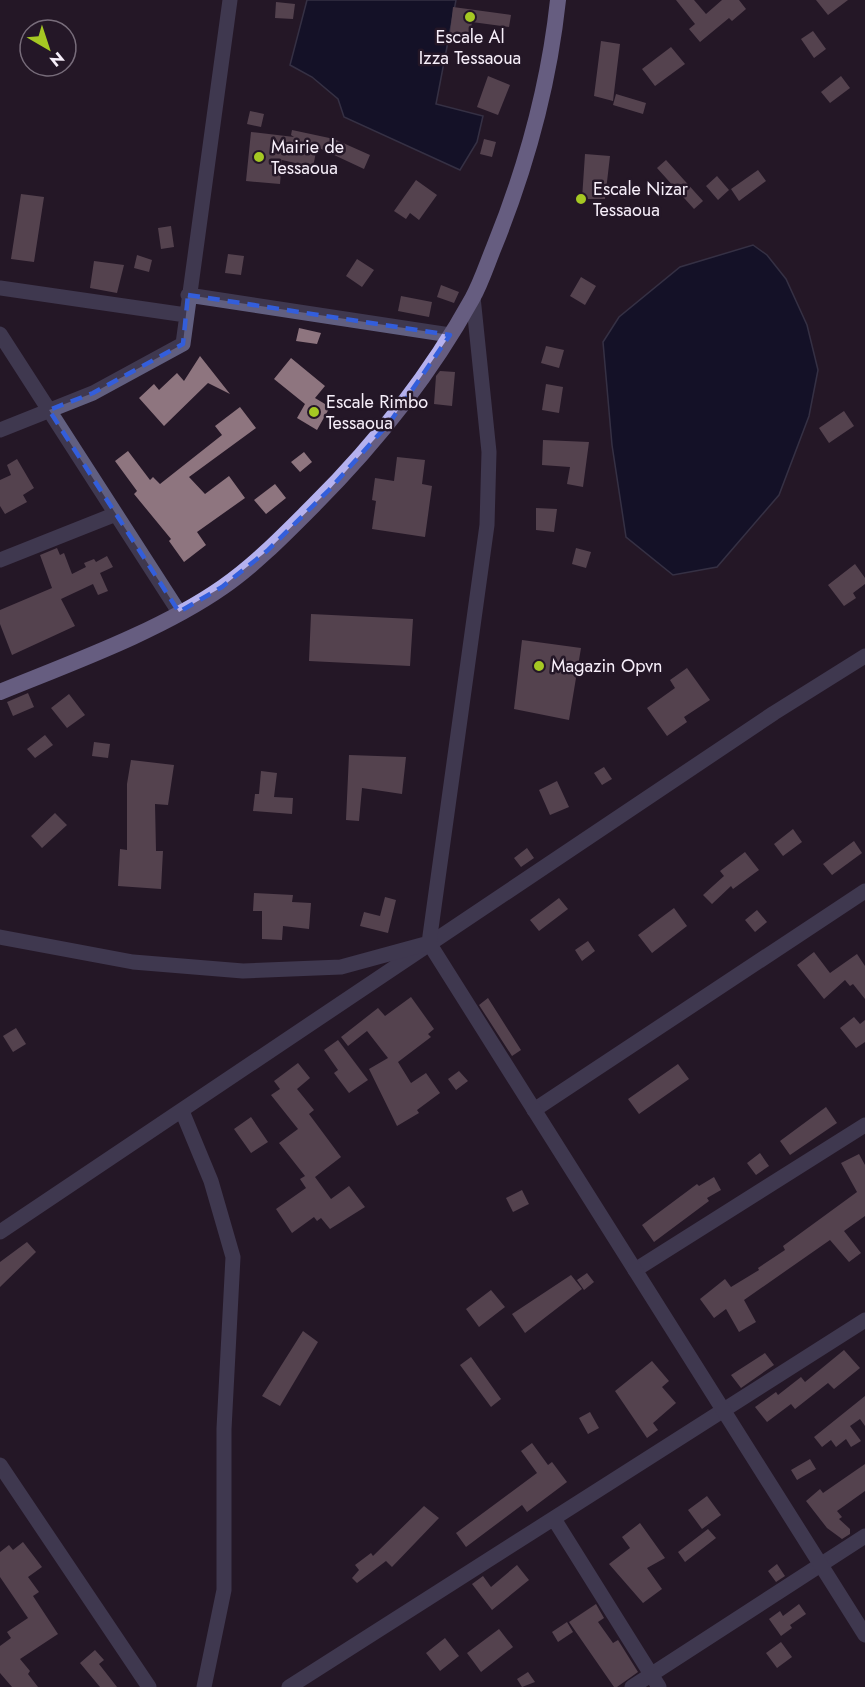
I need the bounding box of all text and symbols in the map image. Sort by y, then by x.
marker: Escale Al Izza Tessaoua [463,10,477,24]
north arrow [18,18,78,78]
place label: Escale Al Izza Tessaoua [419,24,521,71]
text: N [45,46,69,72]
place label: Mairie de Tessaoua [271,134,344,181]
marker: Mairie de Tessaoua [252,150,266,164]
place label: Escale Nizar Tessaoua [593,176,689,223]
marker: Escale Nizar Tessaoua [574,192,588,206]
place label: Escale Rimbo Tessaoua [326,389,428,436]
marker: Escale Rimbo Tessaoua [307,405,321,419]
place label: Magazin Opvn [551,653,663,679]
marker: Magazin Opvn [532,659,546,673]

